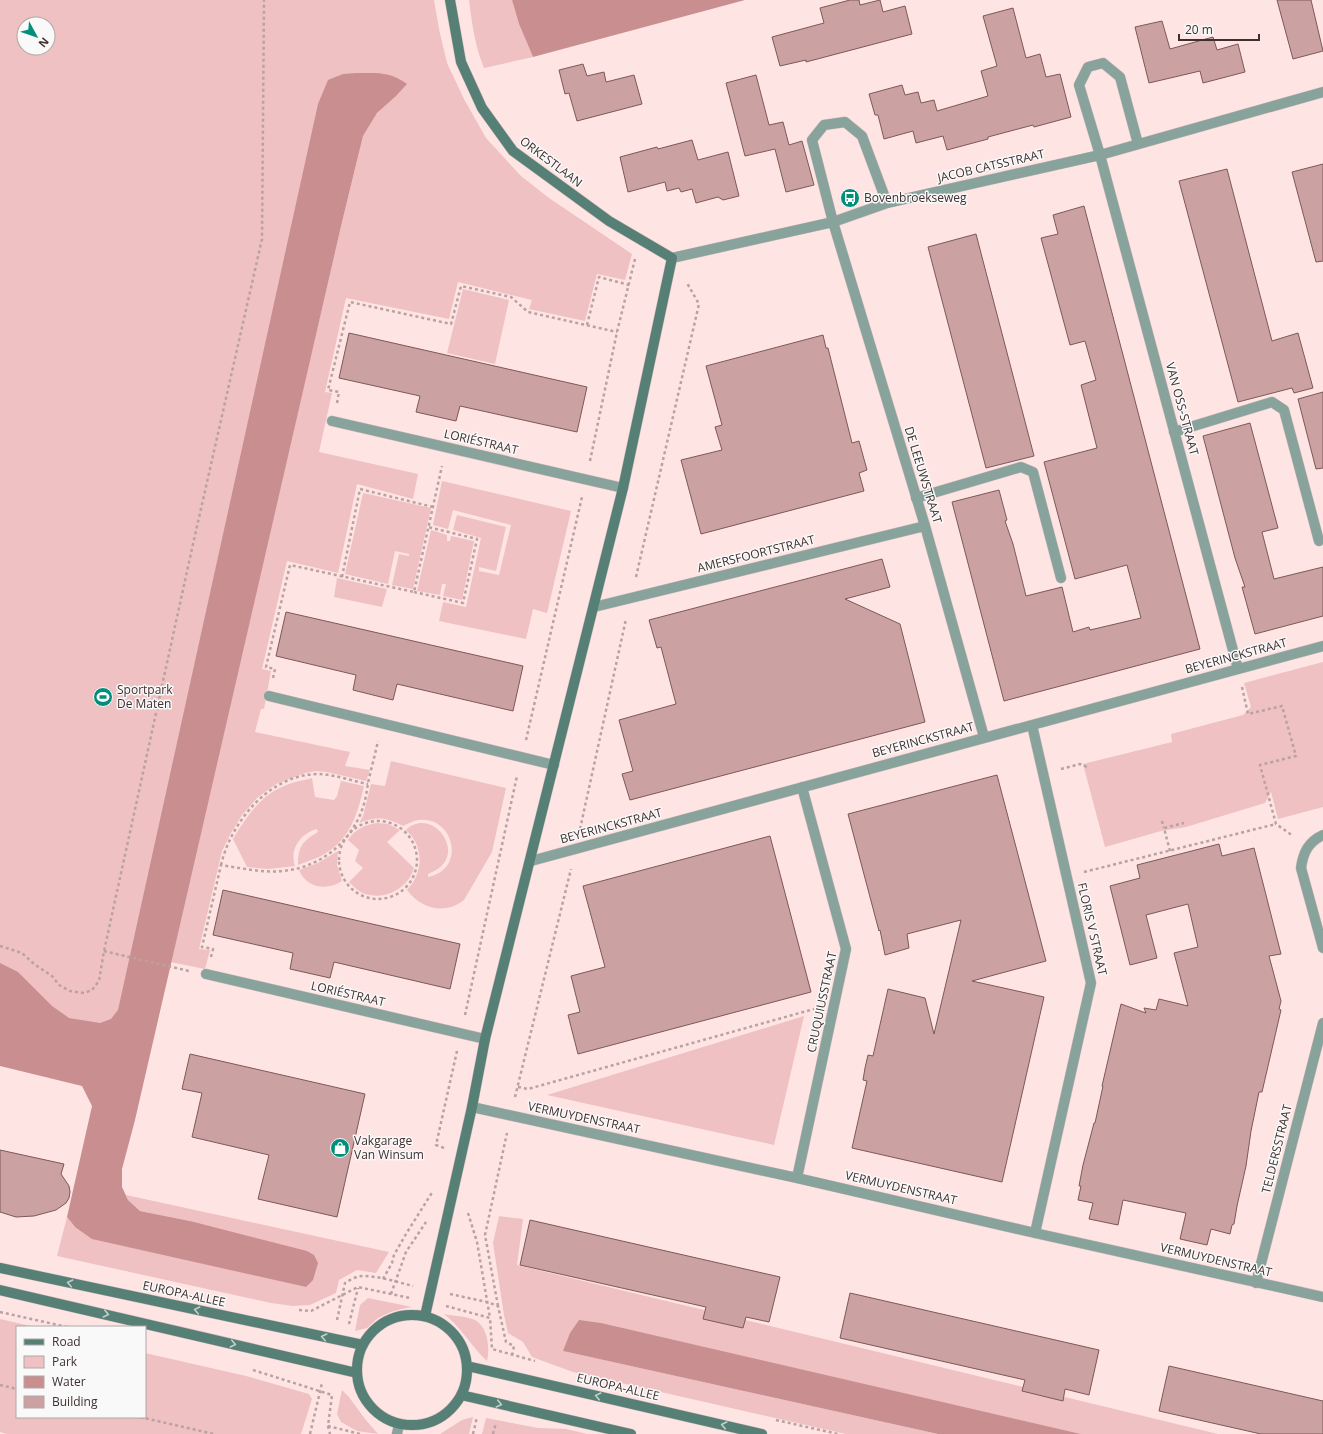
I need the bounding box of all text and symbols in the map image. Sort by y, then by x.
north arrow [16,16,56,56]
scale bar [1179,16,1259,42]
text: 20 m [1185,21,1213,38]
text: N [35,34,53,51]
street label: ORKESTLAAN [516,132,586,191]
street label: JACOB CATSSTRAAT [935,145,1046,186]
bus stop icon: Bovenbroekseweg [839,187,861,209]
place label: Bovenbroekseweg [864,189,967,206]
street label: VAN OSS-STRAAT [1162,360,1203,458]
street label: DE LEEUWSTRAAT [901,424,946,526]
street label: LORIÉSTRAAT [442,425,520,458]
street label: AMERSFOORTSTRAAT [695,531,817,576]
street label: BEYERINCKSTRAAT [1183,634,1289,677]
place label: Sportpark De Maten [117,681,173,712]
sports icon: Sportpark De Maten [92,686,114,708]
street label: BEYERINCKSTRAAT [870,718,976,761]
street label: BEYERINCKSTRAAT [558,804,664,847]
street label: FLORIS V STRAAT [1074,881,1112,977]
street label: CRUQUIUSSTRAAT [803,949,841,1054]
street label: LORIÉSTRAAT [309,977,387,1010]
street label: VERMUYDENSTRAAT [526,1097,642,1138]
street label: TELDERSSTRAAT [1257,1102,1296,1195]
place label: Vakgarage Van Winsum [354,1132,424,1163]
shop icon: Vakgarage Van Winsum [329,1137,351,1159]
street label: VERMUYDENSTRAAT [844,1166,959,1209]
street label: VERMUYDENSTRAAT [1159,1238,1274,1281]
street label: EUROPA-ALLEE [141,1276,227,1311]
one-way arrow [67,1279,73,1287]
one-way arrow [194,1306,200,1314]
one-way arrow [103,1310,109,1318]
legend [16,1326,146,1418]
text: Road [52,1333,81,1350]
one-way arrow [321,1333,328,1341]
one-way arrow [230,1339,236,1347]
text: Park [52,1353,78,1370]
street label: EUROPA-ALLEE [575,1369,661,1404]
text: Water [52,1373,86,1390]
text: Building [52,1393,98,1410]
one-way arrow [594,1393,601,1401]
one-way arrow [496,1400,502,1408]
one-way arrow [721,1422,727,1430]

